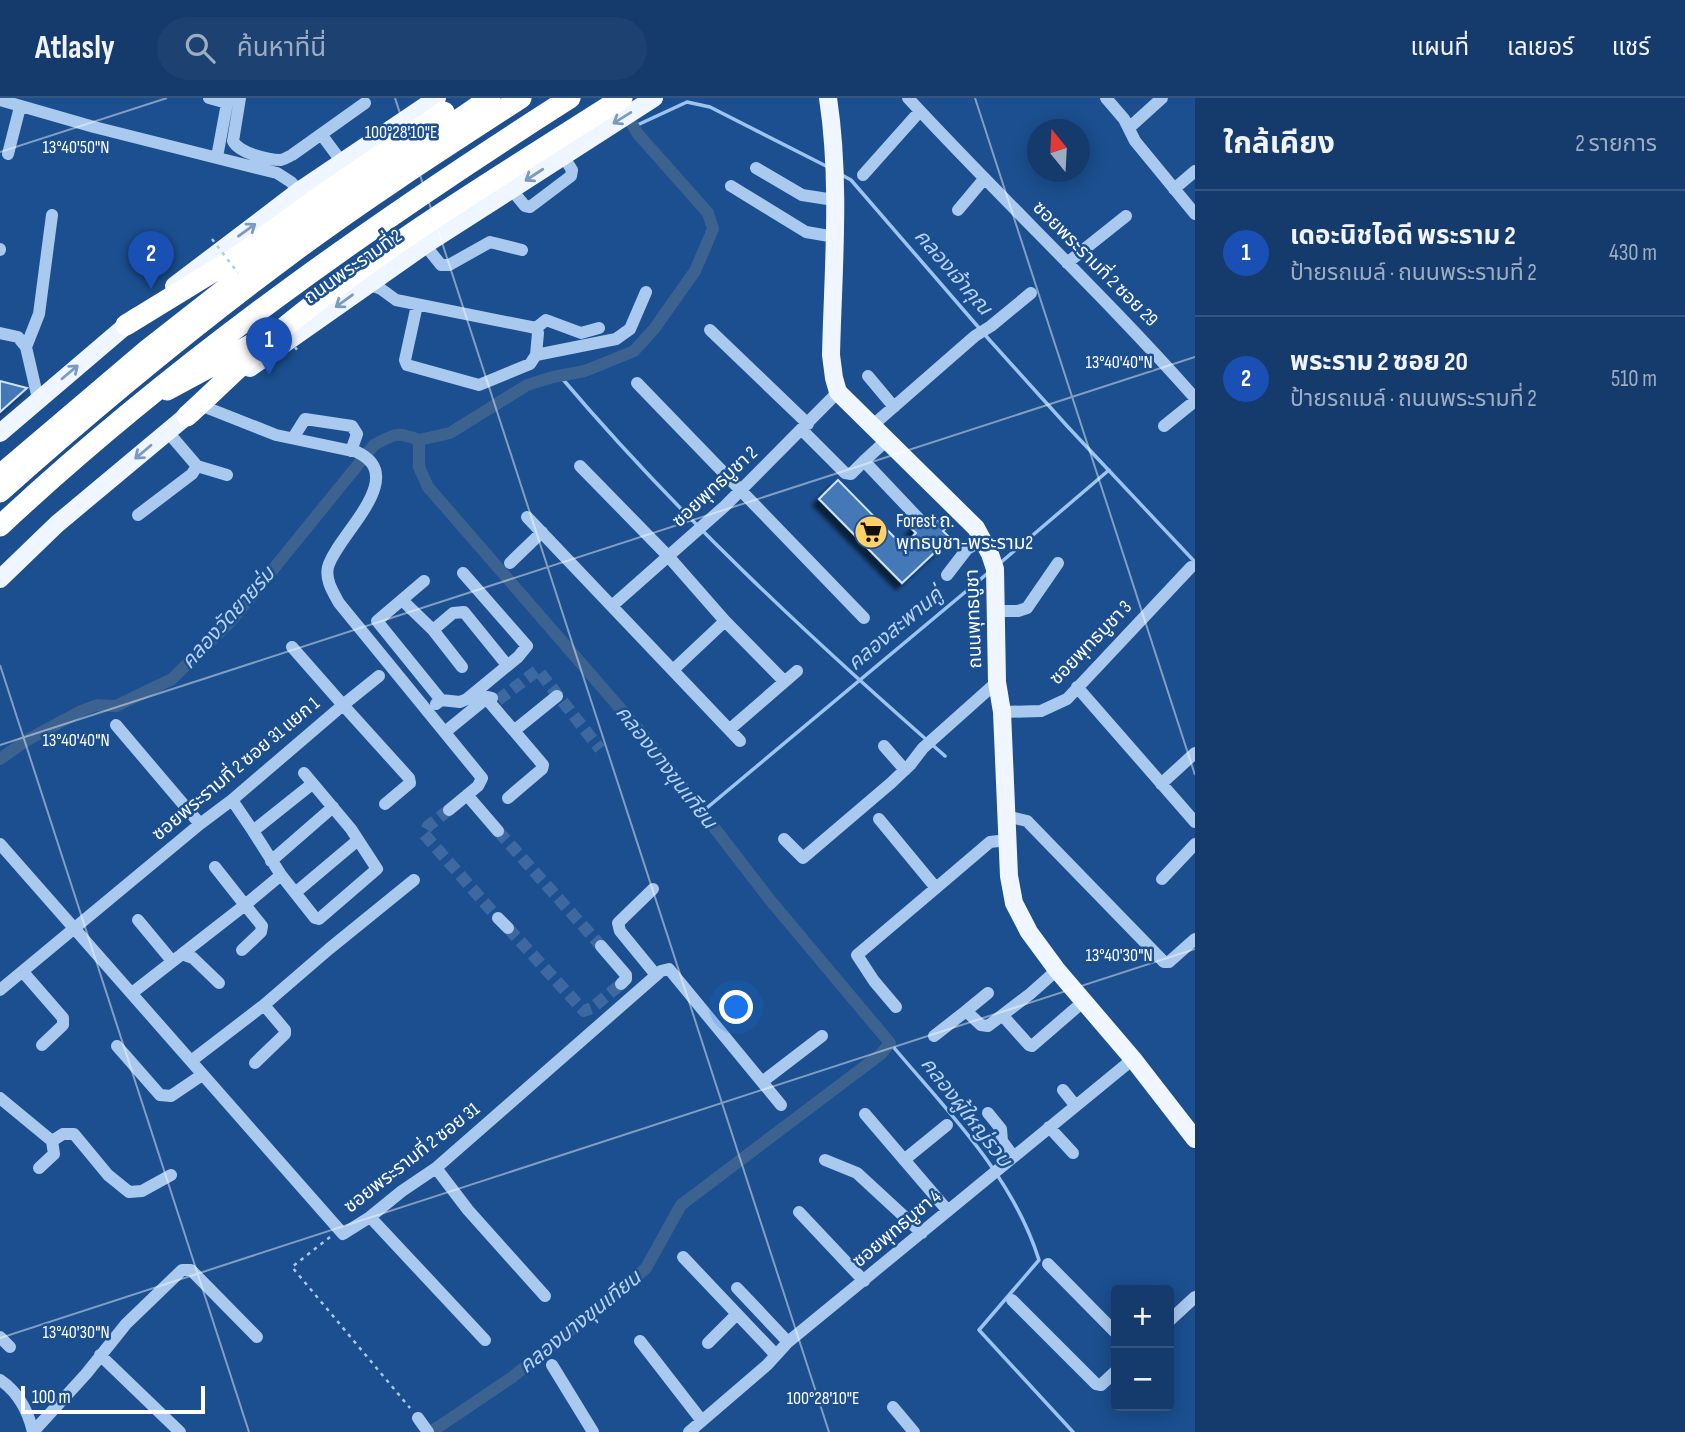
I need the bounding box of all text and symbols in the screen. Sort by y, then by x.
search box [157,17,647,80]
text: Atlasly [35,28,115,68]
icon: search [181,29,219,67]
text: ค้นหาที่นี่ [237,33,326,64]
text: แผนที่ [1411,33,1469,62]
text: เลเยอร์ [1507,33,1574,62]
text: แชร์ [1612,33,1650,62]
one-way arrow [613,111,633,125]
north arrow [1027,119,1090,182]
text: 100°28'10"E [365,122,437,143]
text: ใกล้เคียง [1223,126,1335,162]
text: 2 รายการ [1575,130,1657,158]
text: 13°40'50"N [43,137,109,158]
one-way arrow [524,168,544,182]
street label: ซอยพระรามที่ 2 ซอย 29 [1028,194,1165,331]
text: เดอะนิชไอดี พระราม 2 [1290,221,1516,252]
one-way arrow [237,222,256,237]
street label: ถนนพระรามที่ 2 [298,222,407,309]
water label: คลองเจ้าคุณ [909,224,998,321]
pin: 2 [128,231,174,289]
text: 1 [1241,239,1251,267]
text: 430 m [1609,239,1657,267]
text: ป้ายรถเมล์ · ถนนพระรามที่ 2 [1290,259,1537,287]
one-way arrow [335,293,354,308]
pin: 1 [246,317,292,375]
text: พระราม 2 ซอย 20 [1290,347,1468,378]
text: 13°40'40"N [1085,352,1153,373]
one-way arrow [61,364,79,380]
text: 2 [1241,365,1251,393]
text: 510 m [1611,365,1657,393]
text: ป้ายรถเมล์ · ถนนพระรามที่ 2 [1290,385,1537,413]
street label: ซอยพุทธบูชา 2 [668,442,762,532]
one-way arrow [134,444,152,460]
place label: Forest ถ. พุทธบูชา-พระราม2 [896,510,1033,555]
supermarket icon: Forest ถ. พุทธบูชา-พระราม2 [852,513,890,551]
water label: คลองวัดยายร่ม [176,560,282,674]
street label: ถนนพุทธบูชา [961,569,987,669]
water label: คลองสะพานคู่ [842,580,950,676]
street label: ซอยพุทธบูชา 3 [1045,596,1137,690]
street label: ซอยพระรามที่ 2 ซอย 31 แยก 1 [146,690,325,846]
water label: คลองบางขุนเทียน [610,700,723,834]
text: 13°40'40"N [42,730,110,751]
text: 13°40'30"N [1085,945,1153,966]
your location [719,990,753,1024]
water label: คลองผู้ใหญ่รวบ [915,1052,1017,1173]
street label: ซอยพระรามที่ 2 ซอย 31 [338,1095,485,1218]
street label: ซอยพุทธบูชา 4 [848,1185,946,1273]
water label: คลองบางขุนเทียน [514,1265,647,1379]
map controls [1111,1285,1174,1411]
button: + [1111,1285,1174,1348]
text: 13°40'30"N [42,1322,110,1343]
button: − [1111,1348,1174,1411]
scale bar [21,1383,205,1415]
text: 100 m [32,1386,71,1409]
text: 100°28'10"E [787,1388,859,1409]

